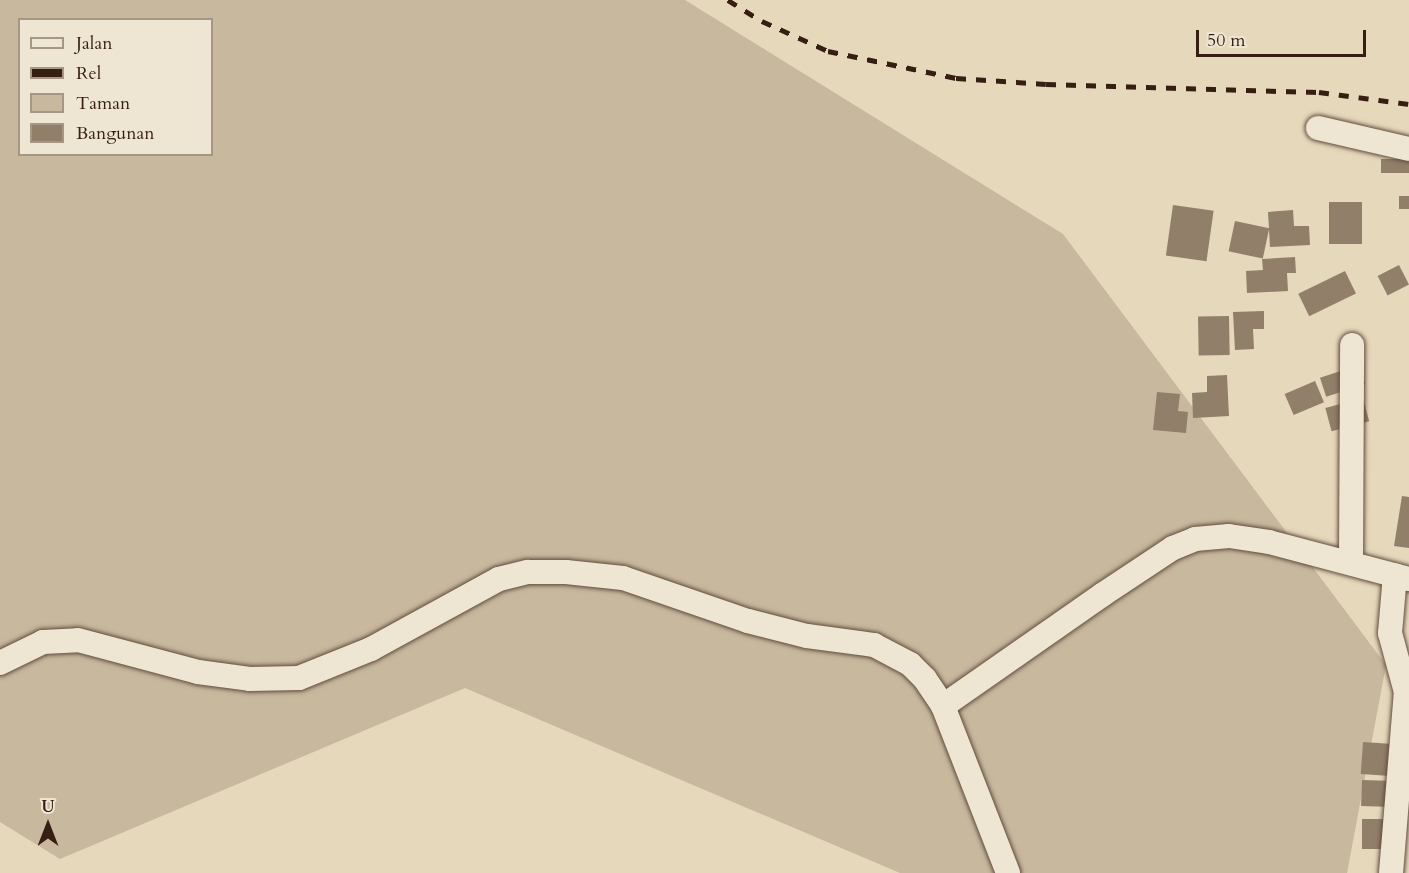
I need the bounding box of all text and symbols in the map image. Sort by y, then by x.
legend [18,18,213,156]
scale bar [1199,18,1368,56]
text: 50 m [1207,28,1246,53]
text: Jalan [76,31,112,56]
text: Rel [76,61,101,86]
text: Taman [76,91,130,116]
text: Bangunan [76,121,154,146]
north arrow [18,795,78,855]
text: U [41,796,55,818]

